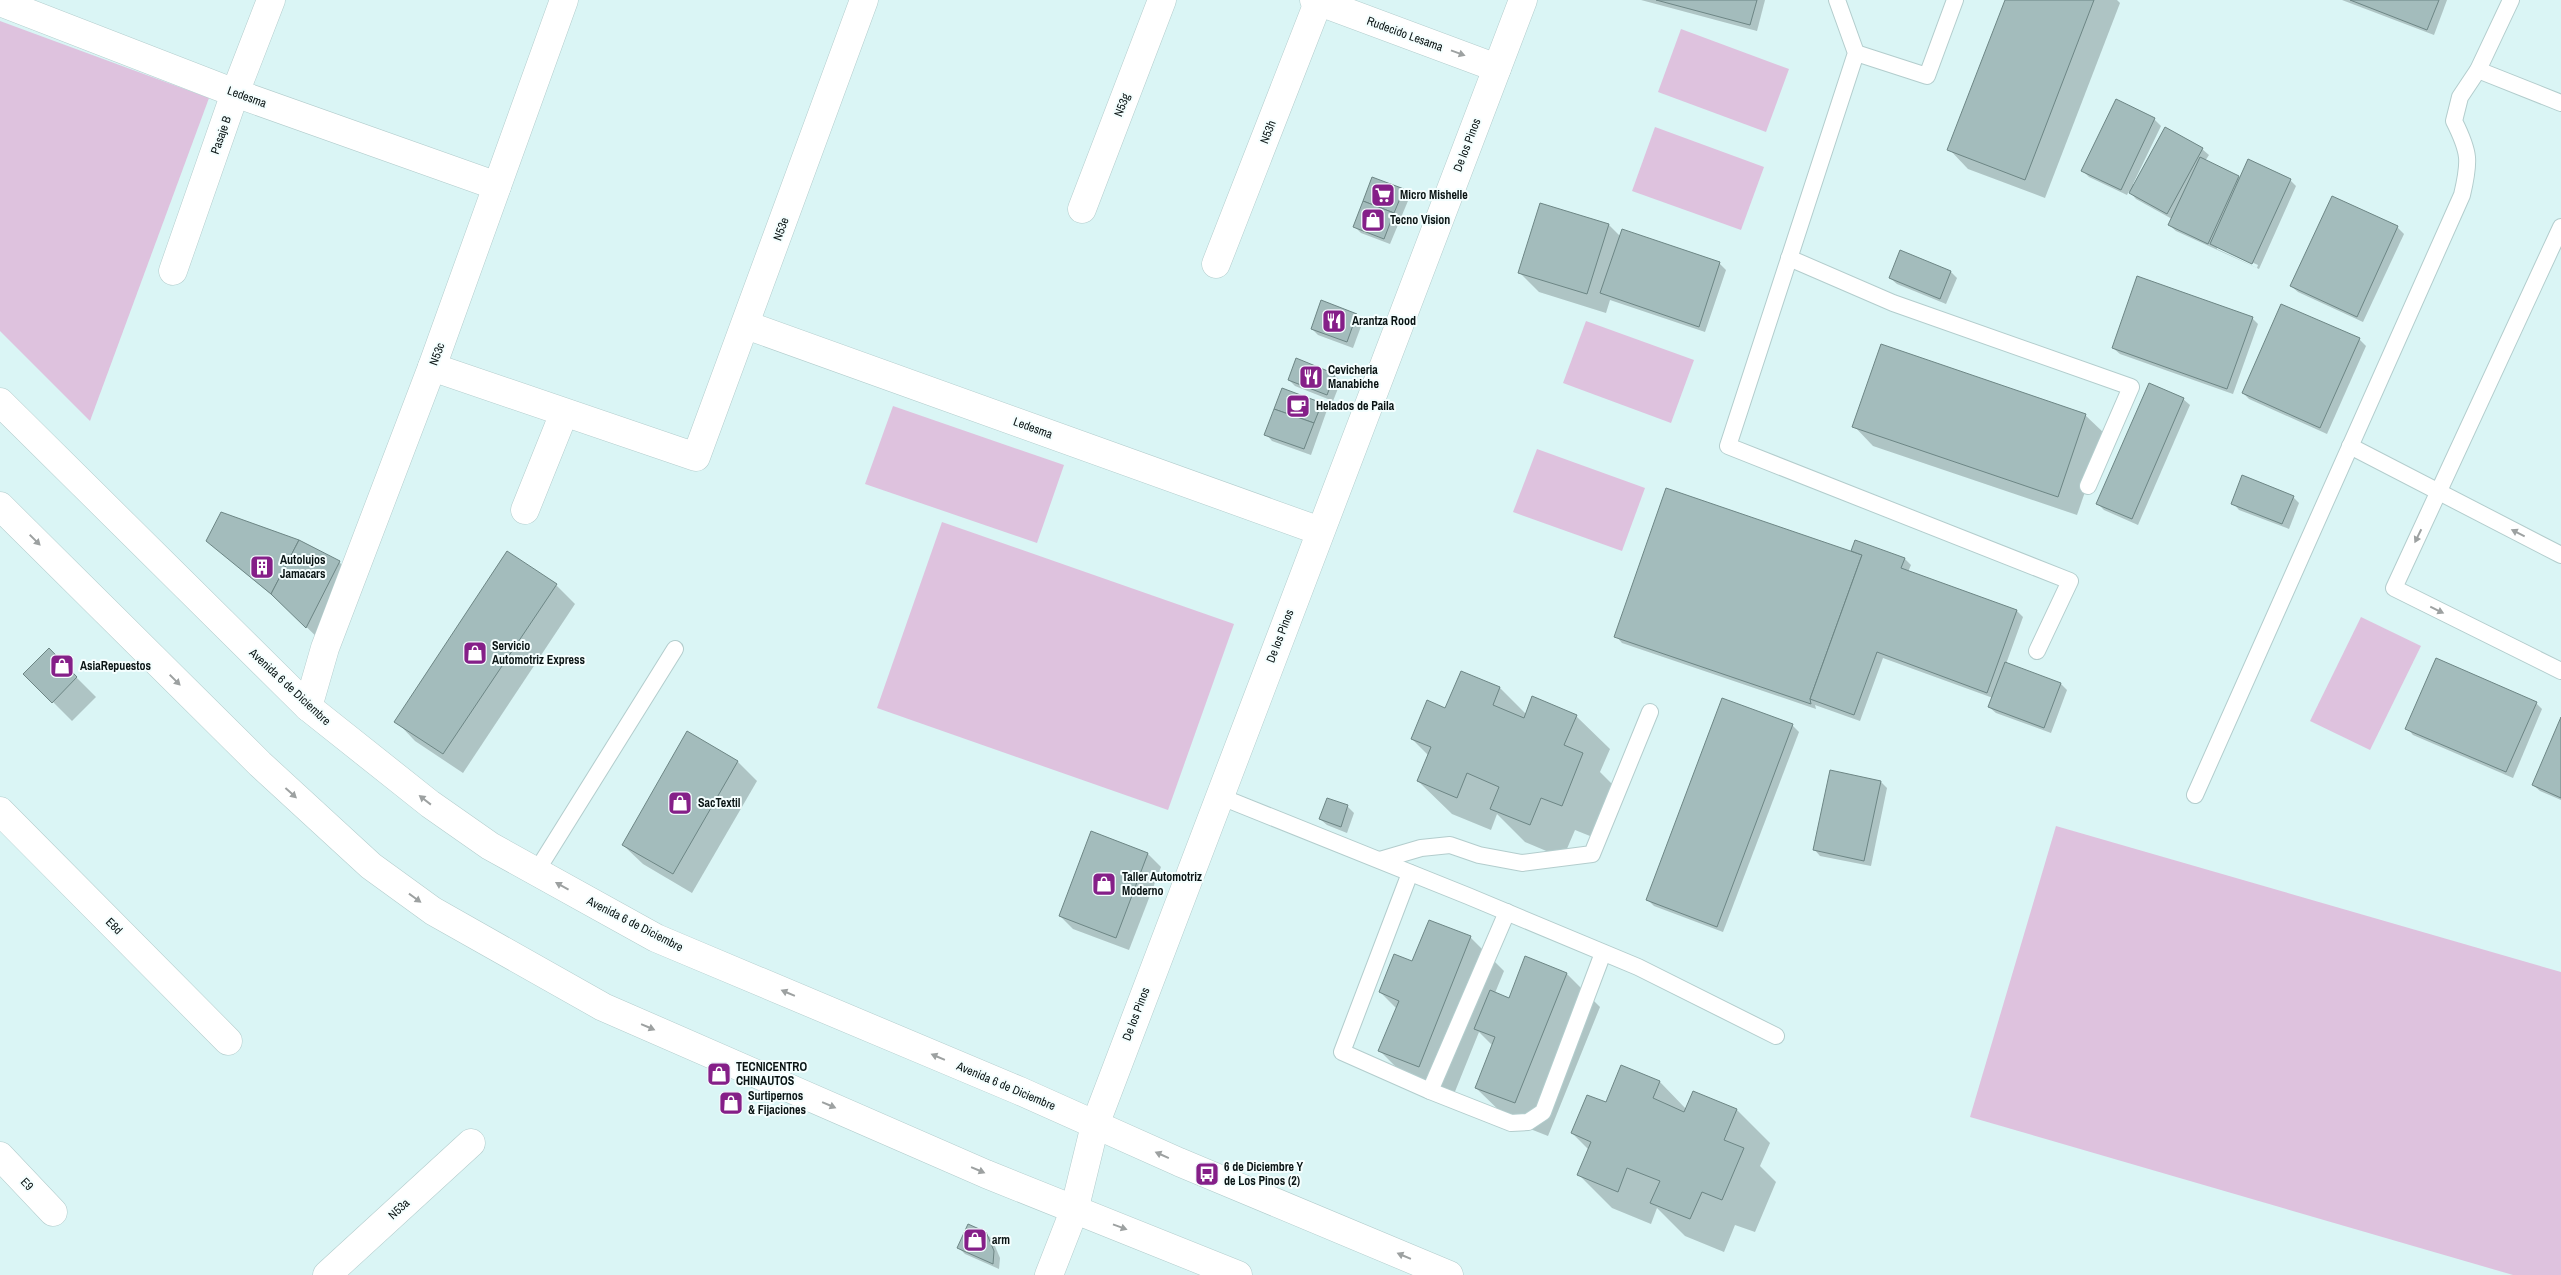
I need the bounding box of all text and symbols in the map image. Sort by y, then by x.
street label: Rudecido Lesama [1365,13,1446,55]
one-way arrow [1451,49,1466,57]
street label: Ledesma [225,83,269,112]
street label: N53g [1110,91,1134,119]
street label: Pasaje B [207,113,235,156]
street label: De los Pinos [1450,116,1484,174]
street label: N53h [1256,118,1280,146]
supermarket icon: Micro Mishelle [1370,182,1396,208]
place label: Micro Mishelle [1400,187,1468,203]
shop icon: Tecno Vision [1360,207,1386,233]
place label: Tecno Vision [1390,212,1450,228]
street label: N53e [769,215,793,243]
restaurant icon: Arantza Rood [1321,308,1347,334]
place label: Arantza Rood [1352,313,1416,329]
street label: N53c [426,340,448,368]
place label: Cevicheria Manabiche [1328,362,1379,392]
restaurant icon: Cevicheria Manabiche [1298,364,1324,390]
cafe icon: Helados de Paila [1285,393,1311,419]
place label: Helados de Paila [1316,398,1395,414]
street label: Ledesma [1011,414,1055,443]
one-way arrow [2414,529,2423,544]
one-way arrow [2510,529,2525,537]
one-way arrow [28,534,40,546]
place label: Autolujos Jamacars [280,552,326,582]
building icon: Autolujos Jamacars [249,554,275,580]
one-way arrow [2430,606,2445,614]
street label: De los Pinos [1263,607,1297,665]
place label: Servicio Automotriz Express [492,638,585,668]
shop icon: Servicio Automotriz Express [462,640,488,666]
street label: Avenida 6 de Diciembre [245,644,334,729]
shop icon: AsiaRepuestos [49,653,75,679]
place label: AsiaRepuestos [80,658,152,674]
one-way arrow [169,673,181,685]
one-way arrow [285,787,297,799]
shop icon: SacTextil [667,790,693,816]
one-way arrow [418,795,432,805]
place label: SacTextil [698,795,741,811]
place label: Taller Automotriz Moderno [1122,869,1202,899]
shop icon: Taller Automotriz Moderno [1091,871,1117,897]
one-way arrow [555,882,570,890]
street label: Avenida 6 de Diciembre [583,892,686,955]
one-way arrow [408,893,422,903]
street label: E8d [102,914,126,938]
street label: De los Pinos [1119,985,1153,1043]
one-way arrow [781,989,795,997]
one-way arrow [640,1023,655,1031]
one-way arrow [930,1052,945,1060]
street label: Avenida 6 de Diciembre [953,1058,1058,1114]
place label: TECNICENTRO CHINAUTOS [736,1059,807,1089]
shop icon: TECNICENTRO CHINAUTOS [706,1061,732,1087]
place label: Surtipernos & Fijaciones [748,1088,807,1118]
shop icon: Surtipernos & Fijaciones [718,1090,744,1116]
one-way arrow [822,1102,836,1110]
one-way arrow [1155,1150,1169,1158]
place label: 6 de Diciembre Y de Los Pinos (2) [1224,1159,1304,1189]
bus stop icon: 6 de Diciembre Y de Los Pinos (2) [1194,1161,1220,1187]
one-way arrow [971,1167,985,1175]
street label: E9 [17,1174,37,1194]
street label: N53a [385,1195,413,1223]
one-way arrow [1113,1223,1128,1231]
shop icon: arm [962,1227,988,1253]
place label: arm [992,1232,1010,1248]
one-way arrow [1397,1252,1411,1260]

